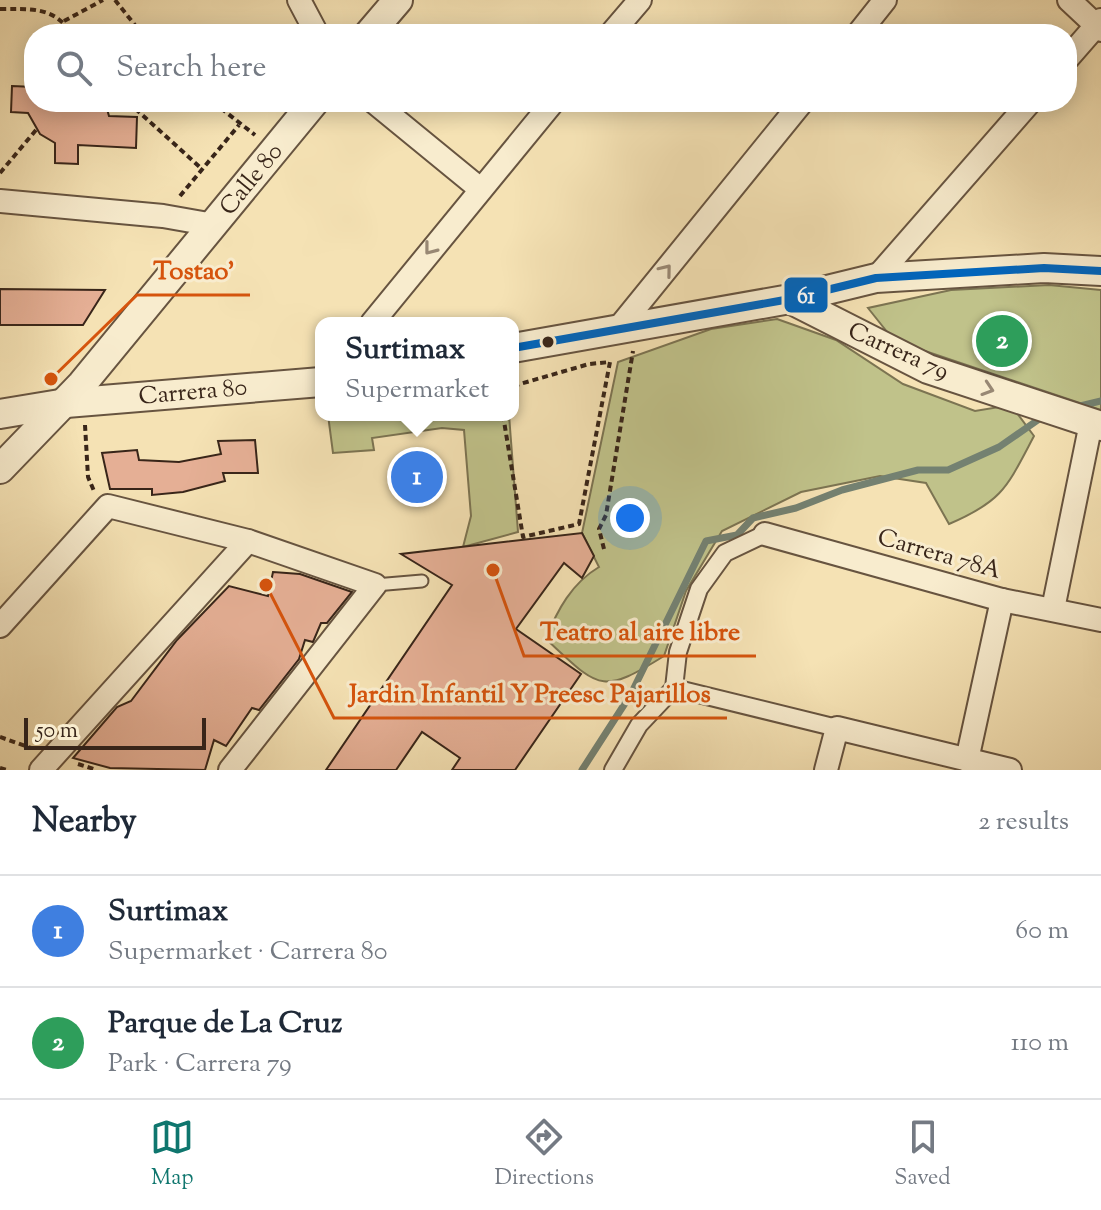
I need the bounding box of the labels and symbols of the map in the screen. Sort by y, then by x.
street label: Calle 80 [212,137,292,223]
one-way arrow [426,240,440,255]
callout: Tostao’ [137,245,250,295]
text: Tostao’ [153,254,235,291]
one-way arrow [656,264,671,279]
line badge: 61 [783,276,829,314]
text: 61 [797,282,816,314]
pin: 2 [976,311,1028,371]
street label: Carrera 79 [842,315,954,389]
unlabelled marker [540,334,556,350]
street label: Carrera 80 [137,371,249,415]
one-way arrow [980,379,994,395]
pin: 1 [391,447,443,507]
your location [610,498,650,538]
street label: Carrera 78A [873,521,1005,589]
callout: Teatro al aire libre [524,606,756,656]
text: Teatro al aire libre [540,615,740,652]
callout: Jardin Infantil Y Preesc Pajarillos [334,668,727,718]
text: Jardin Infantil Y Preesc Pajarillos [347,677,711,714]
scale bar [24,714,206,750]

